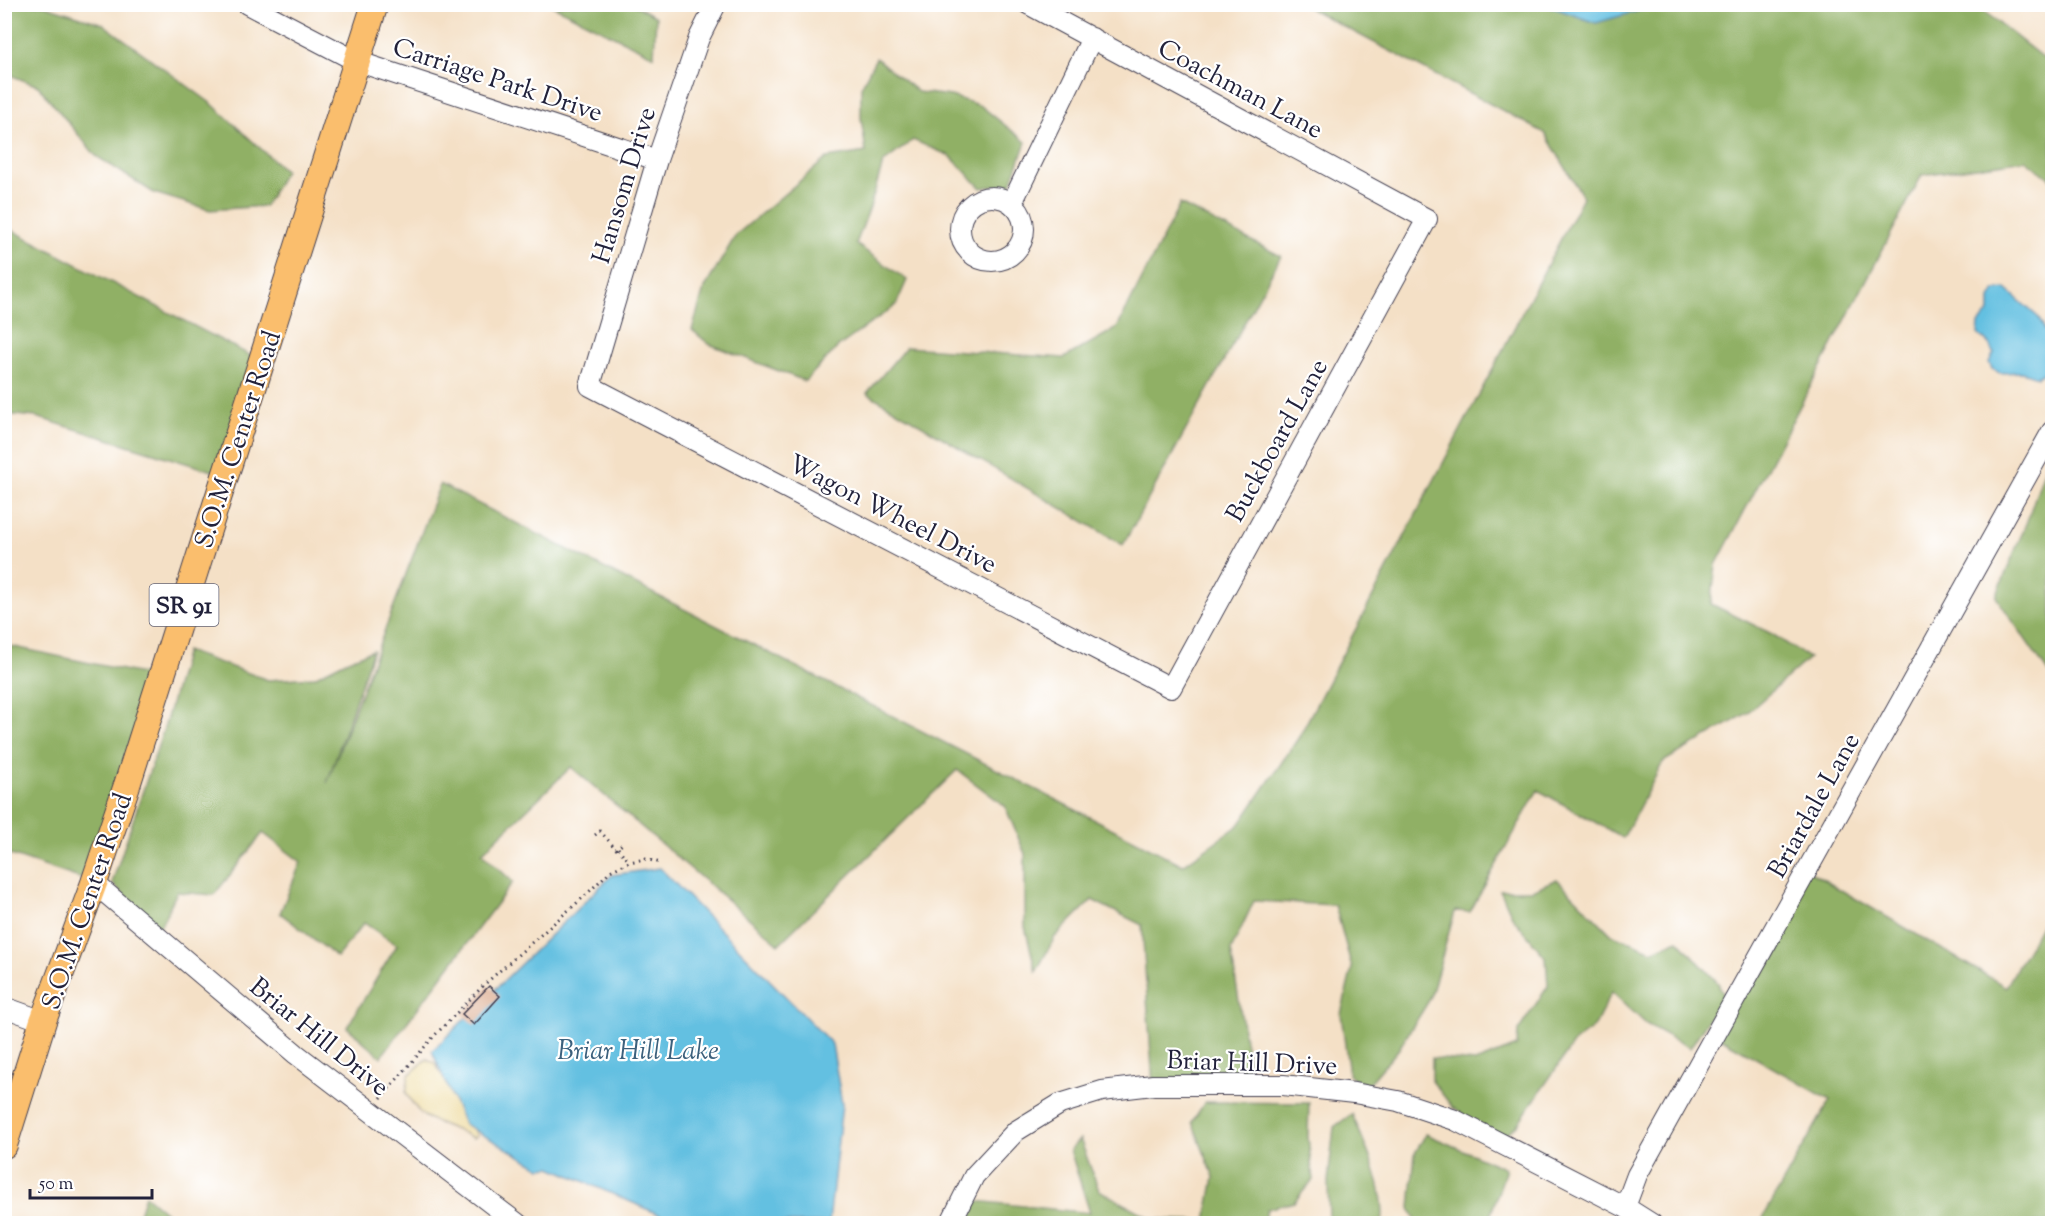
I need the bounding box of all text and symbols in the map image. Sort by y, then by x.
street label: Carriage Park Drive [387,30,607,133]
street label: Coachman Lane [1151,31,1329,149]
street label: Hansom Drive [584,103,667,269]
street label: S.O.M. Center Road [187,326,292,553]
street label: Buckboard Lane [1218,353,1338,530]
street label: Wagon Wheel Drive [781,447,1003,584]
road number: SR 91 [150,584,219,626]
street label: Briardale Lane [1760,727,1870,886]
street label: S.O.M. Center Road [34,788,143,1015]
street label: Briar Hill Drive [240,970,397,1106]
water label: Briar Hill Lake [557,1033,719,1072]
street label: Briar Hill Drive [1166,1043,1338,1086]
scale bar [30,1162,152,1200]
text: 50 m [38,1172,74,1198]

